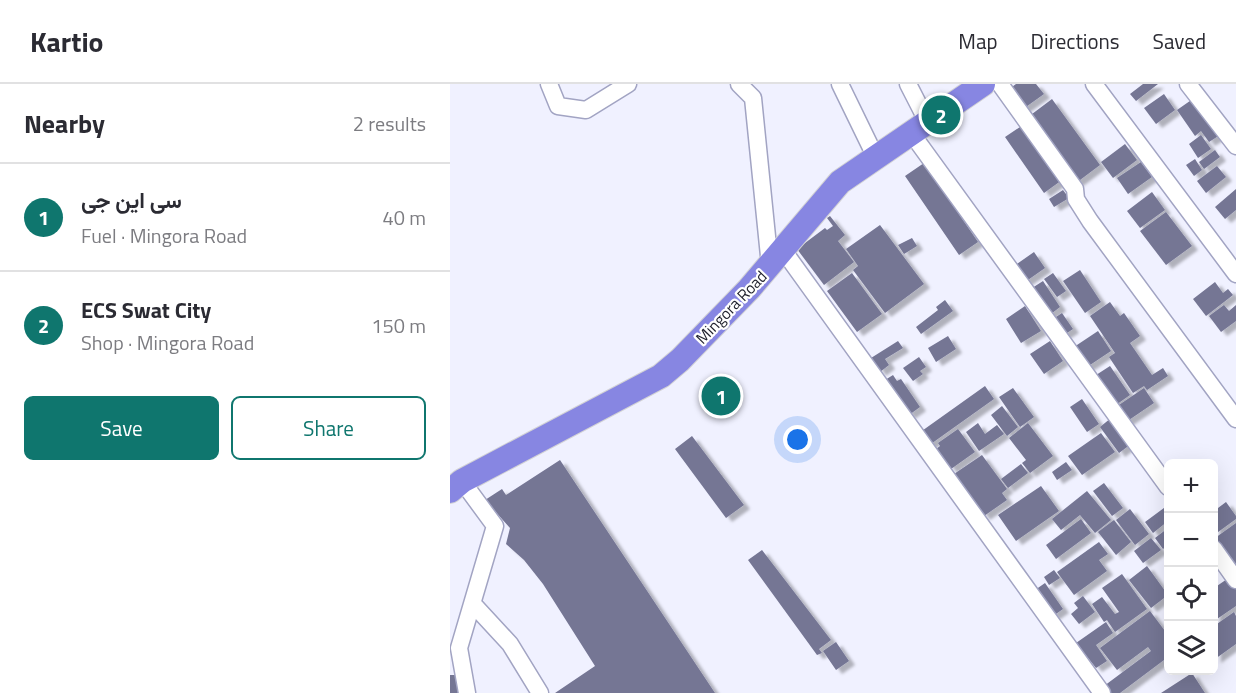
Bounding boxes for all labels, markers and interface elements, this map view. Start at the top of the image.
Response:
text: Kartio [30,20,104,63]
text: Map [958,25,998,57]
text: Directions [1031,25,1120,57]
text: Saved [1153,25,1206,57]
pin: 2 [922,93,960,138]
text: Nearby [24,104,105,143]
text: 2 results [353,108,426,139]
text: سی این جی [81,183,182,217]
text: 1 [38,202,49,233]
text: 40 m [382,202,426,233]
text: Fuel · Mingora Road [81,220,247,251]
street label: Mingora Road [690,265,772,349]
text: ECS Swat City [81,293,211,327]
text: 2 [38,310,49,341]
text: 150 m [371,310,426,341]
text: Shop · Mingora Road [81,327,254,358]
pin: 1 [702,374,740,418]
button: Save [24,396,219,460]
button: Share [231,396,426,460]
your location [783,425,812,454]
map controls [1164,459,1218,675]
button: + [1164,459,1218,513]
button: − [1164,513,1218,567]
button: locate [1164,567,1218,621]
button: layers [1164,621,1218,675]

